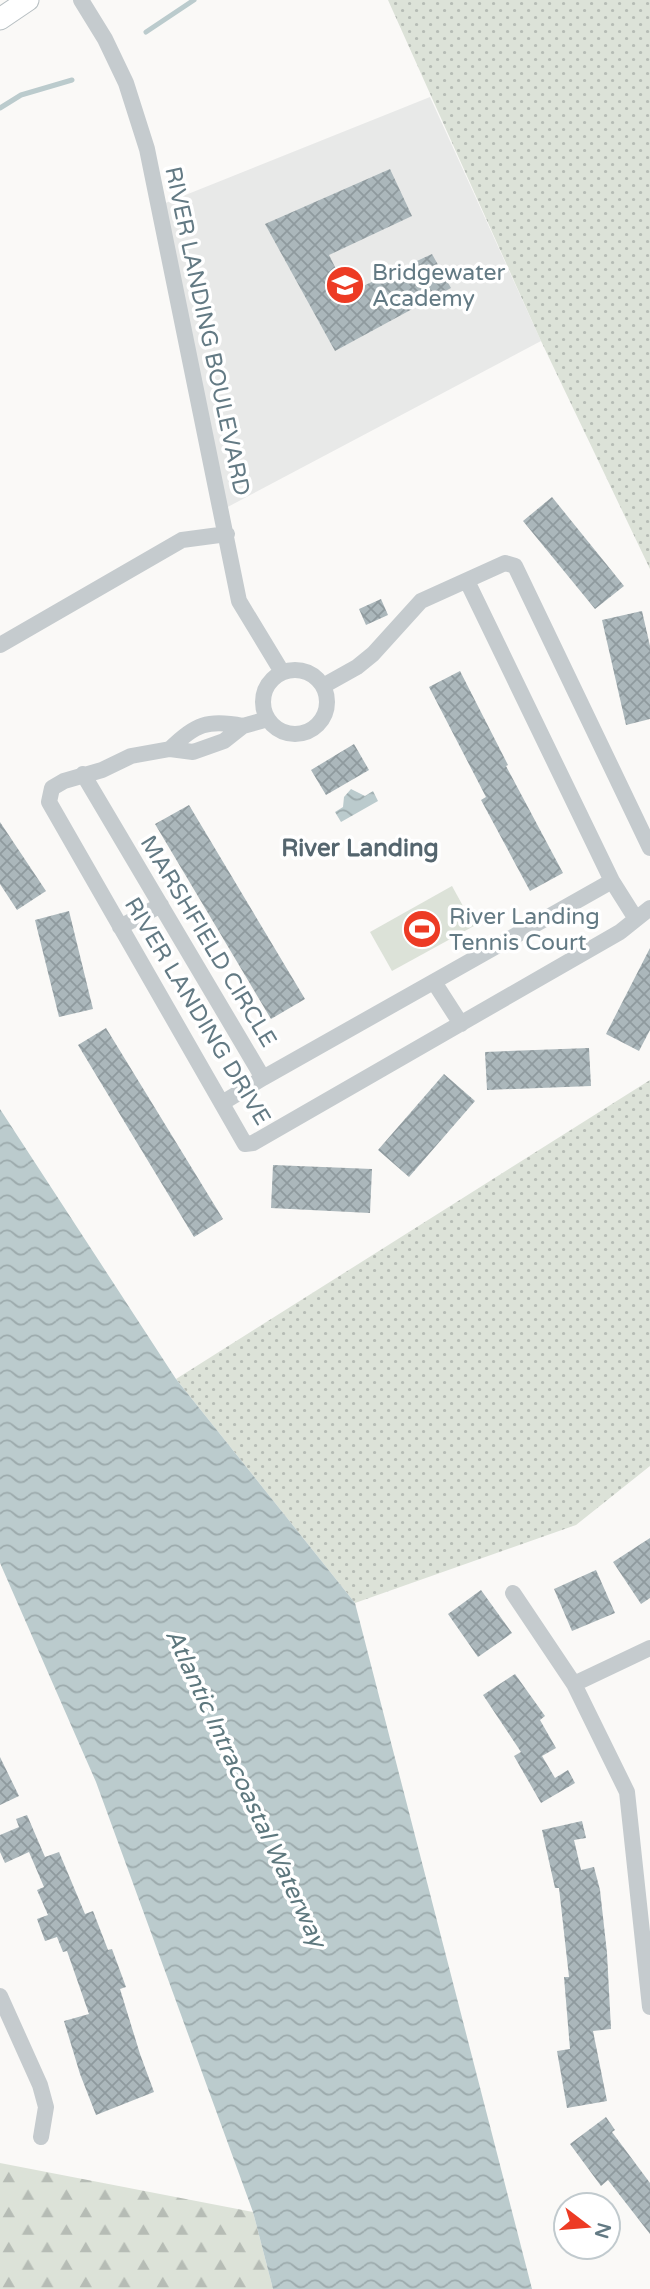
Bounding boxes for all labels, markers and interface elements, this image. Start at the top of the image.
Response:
street label: RIVER LANDING BOULEVARD [158,164,256,498]
place label: Bridgewater Academy [372,259,506,313]
school or university icon: Bridgewater Academy [324,264,366,306]
street label: MARSHFIELD CIRCLE [134,831,282,1052]
district label: River Landing [281,834,439,863]
street label: RIVER LANDING DRIVE [118,892,276,1131]
place label: River Landing Tennis Court [449,903,600,957]
sports icon: River Landing Tennis Court [401,908,443,950]
water label: Atlantic Intracoastal Waterway [159,1625,333,1955]
north arrow [552,2191,622,2261]
text: N [590,2220,615,2241]

